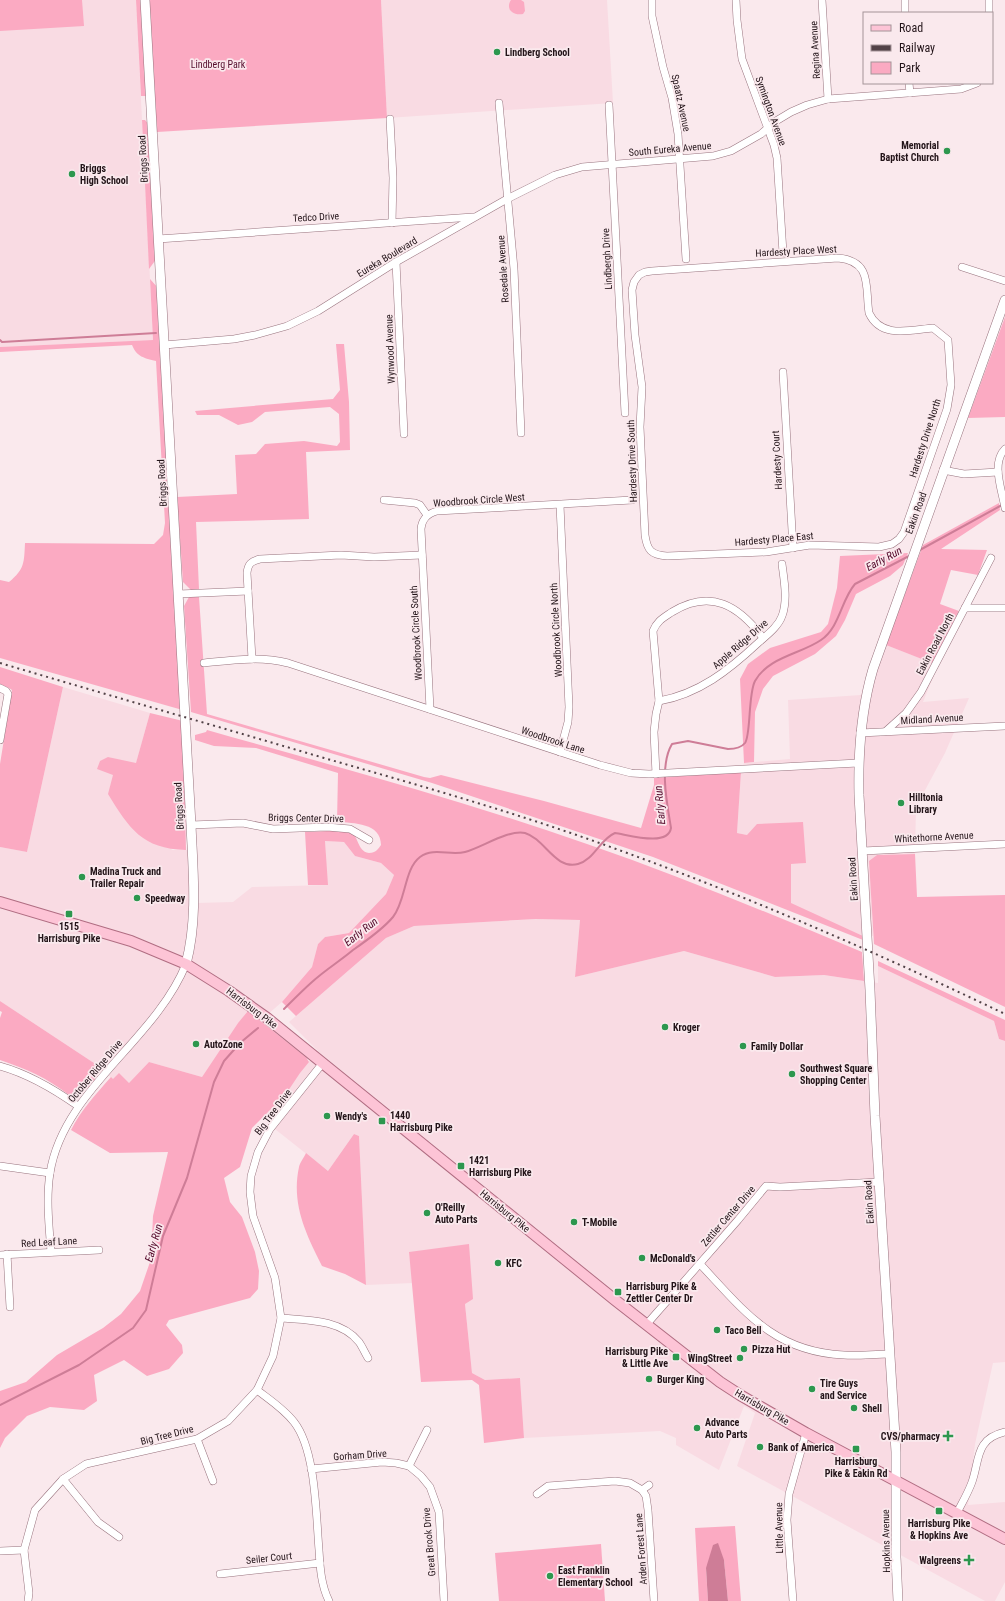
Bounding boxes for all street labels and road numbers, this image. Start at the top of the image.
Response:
street label: Regina Avenue [808,20,822,79]
street label: Spaatz Avenue [670,73,692,133]
street label: Symington Avenue [753,75,789,147]
street label: Briggs Road [136,135,150,183]
street label: South Eureka Avenue [628,140,712,158]
street label: Tedco Drive [293,210,340,224]
street label: Lindbergh Drive [600,228,614,290]
street label: Eureka Boulevard [355,235,419,279]
street label: Rosedale Avenue [495,235,511,303]
street label: Hardesty Place West [755,243,837,259]
street label: Wynwood Avenue [383,314,397,384]
street label: Hardesty Drive North [907,397,943,479]
street label: Hardesty Drive South [625,419,639,502]
street label: Hardesty Court [770,430,784,490]
street label: Briggs Road [155,459,169,507]
street label: Woodbrook Circle West [433,491,525,509]
street label: Eakin Road [903,491,929,535]
street label: Hardesty Place East [734,530,814,548]
street label: Woodbrook Circle North [548,582,564,677]
street label: Woodbrook Circle South [408,585,424,681]
street label: Eakin Road North [914,611,956,677]
street label: Apple Ridge Drive [710,617,770,671]
street label: Midland Avenue [900,712,964,726]
street label: Woodbrook Lane [520,725,587,756]
street label: Briggs Road [172,782,186,830]
street label: Briggs Center Drive [268,812,344,824]
street label: Whitethorne Avenue [894,829,974,845]
street label: Eakin Road [846,857,860,901]
street label: Harrisburg Pike [224,985,280,1031]
street label: October Ridge Drive [66,1037,124,1104]
street label: Big Tree Drive [252,1087,294,1137]
street label: Eakin Road [862,1180,876,1224]
street label: Zettler Center Drive [699,1183,757,1248]
street label: Harrisburg Pike [478,1188,532,1235]
street label: Red Leaf Lane [21,1235,78,1249]
street label: Harrisburg Pike [733,1387,791,1427]
street label: Big Tree Drive [139,1423,195,1447]
street label: Gorham Drive [333,1448,387,1462]
street label: Little Avenue [773,1502,785,1554]
street label: Great Brook Drive [420,1507,437,1577]
street label: Hopkins Avenue [880,1509,892,1573]
street label: Arden Forest Lane [633,1513,649,1585]
street label: Seiler Court [245,1550,293,1566]

